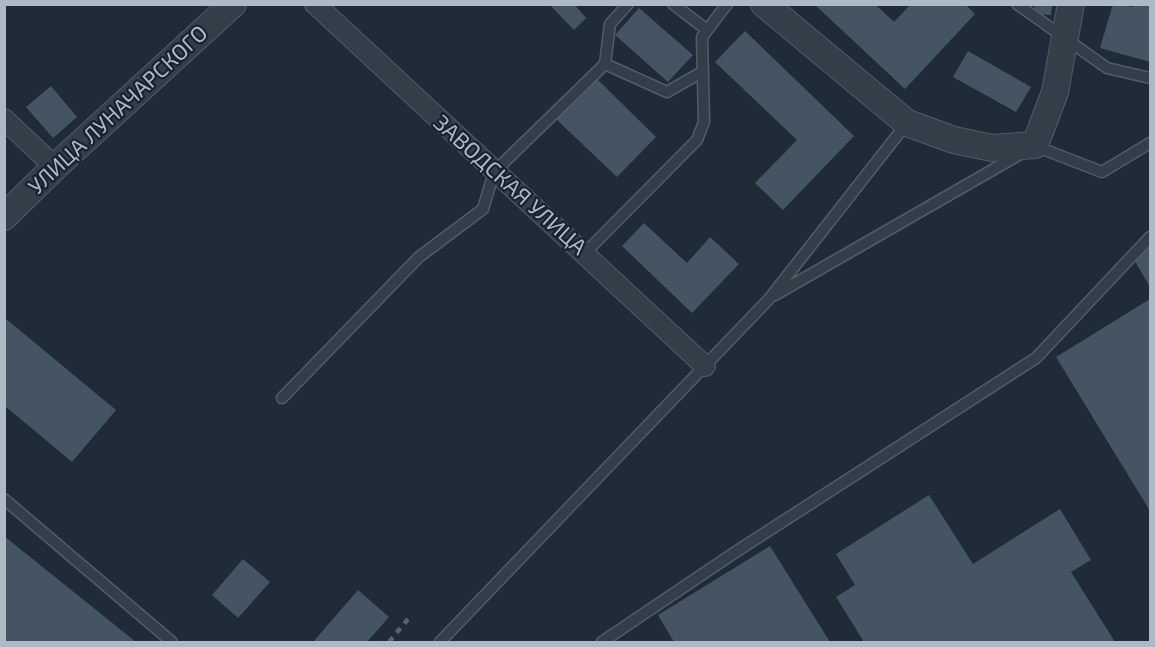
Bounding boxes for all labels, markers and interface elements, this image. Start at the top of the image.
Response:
street label: УЛИЦА ЛУНАЧАРСКОГО [23,20,213,200]
street label: ЗАВОДСКАЯ УЛИЦА [428,109,592,261]

